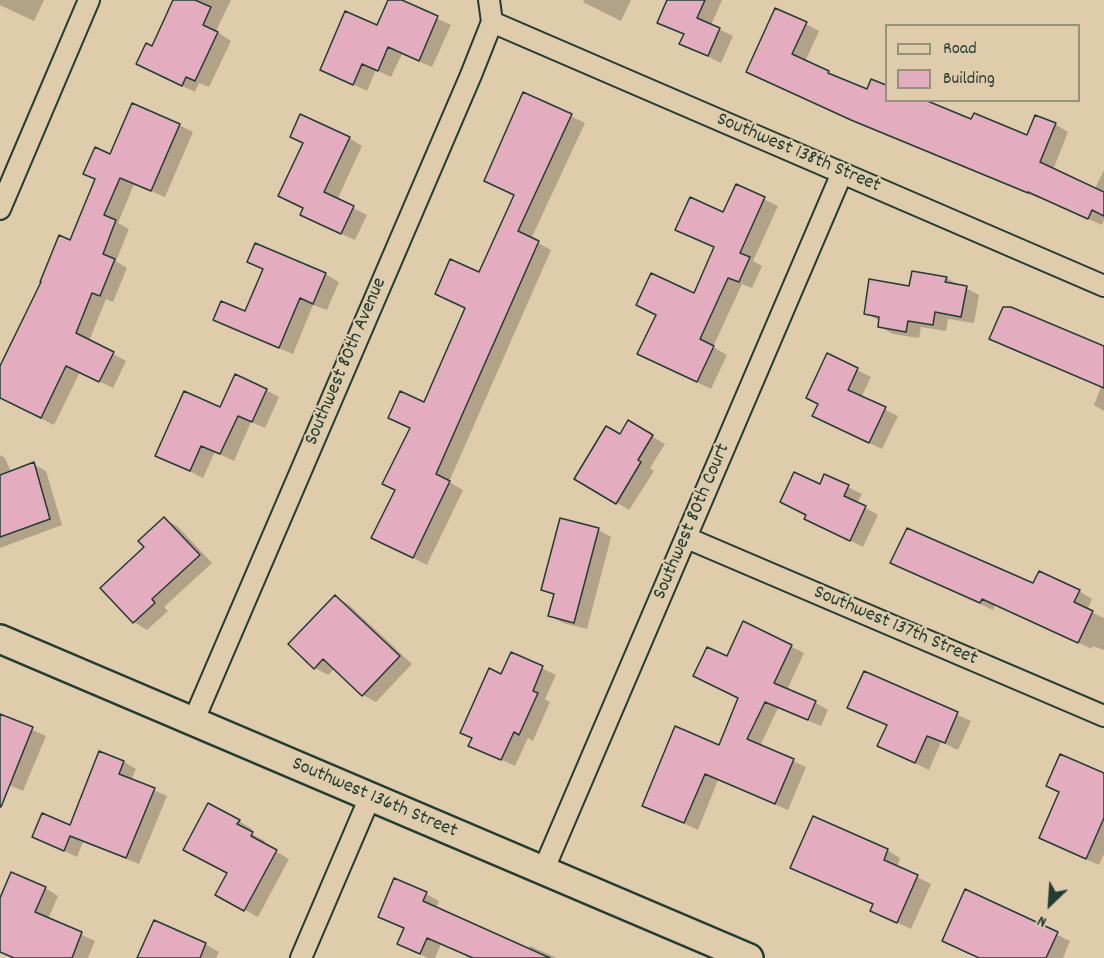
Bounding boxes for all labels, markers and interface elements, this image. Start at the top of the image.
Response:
legend [885,24,1080,102]
text: Road [943,37,977,62]
text: Building [943,67,995,92]
street label: Southwest 138th Street [712,109,884,199]
street label: Southwest 80th Avenue [301,275,393,449]
street label: Southwest 80th Court [649,440,737,604]
street label: Southwest 137th Street [810,582,980,672]
street label: Southwest 136th Street [288,753,460,845]
north arrow [1020,874,1080,934]
text: N [1034,909,1051,933]

